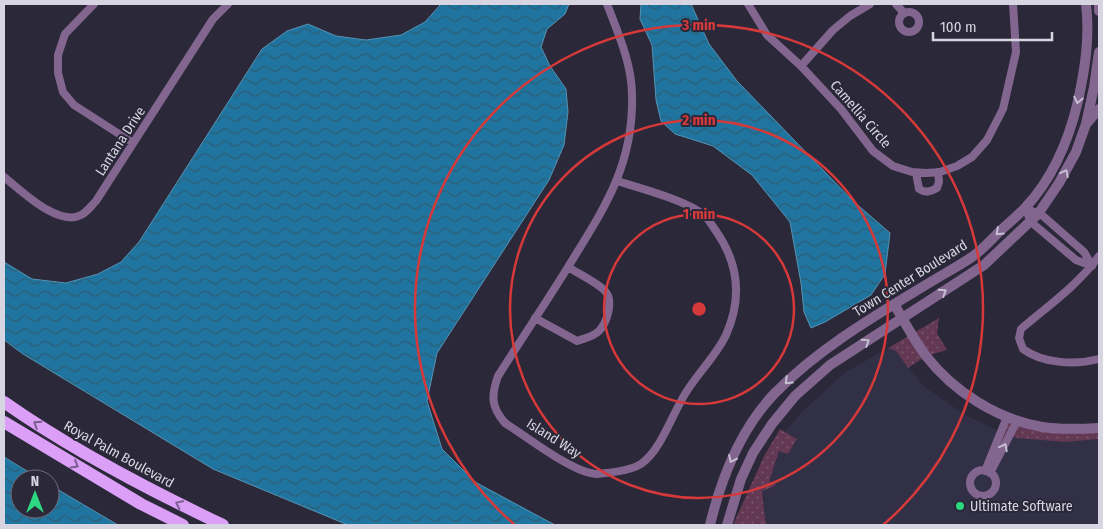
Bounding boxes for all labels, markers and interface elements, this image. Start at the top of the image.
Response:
scale bar [933,10,1052,42]
text: 3 min [681,16,716,34]
text: 100 m [940,18,977,36]
street label: Camellia Circle [827,77,895,152]
one-way arrow [1073,96,1084,104]
street label: Lantana Drive [92,104,149,179]
text: 2 min [681,111,716,129]
one-way arrow [1058,169,1068,178]
text: 1 min [683,205,715,223]
one-way arrow [996,226,1005,235]
street label: Town Center Boulevard [850,236,970,320]
one-way arrow [938,289,947,298]
centre of rings [690,300,708,318]
one-way arrow [861,338,870,348]
one-way arrow [785,375,794,384]
street label: Island Way [523,415,585,462]
street label: Royal Palm Boulevard [61,417,177,492]
one-way arrow [34,421,43,430]
one-way arrow [998,443,1008,452]
one-way arrow [728,454,739,463]
one-way arrow [70,459,79,469]
north arrow [10,469,60,519]
text: N [31,473,39,490]
place label: Ultimate Software [970,498,1073,515]
one-way arrow [175,500,184,510]
marker: Ultimate Software [954,500,966,512]

